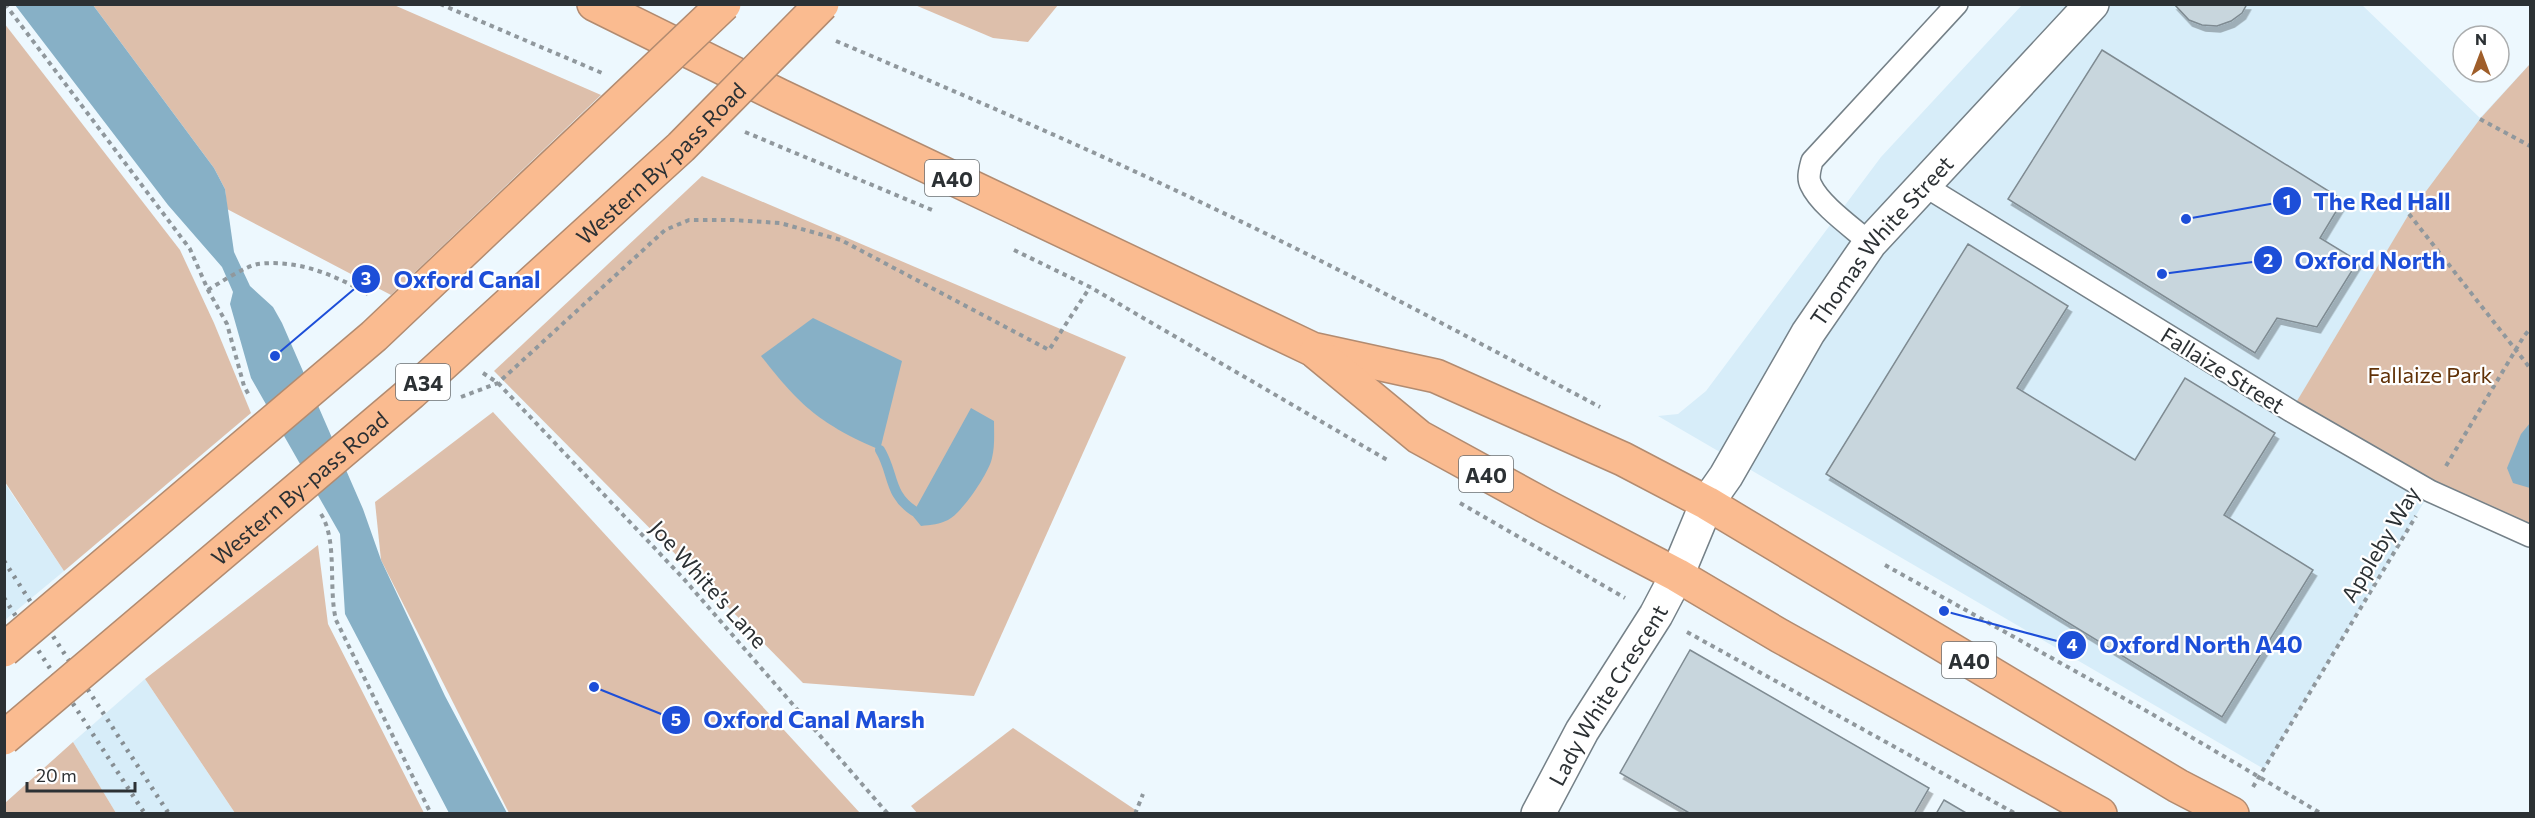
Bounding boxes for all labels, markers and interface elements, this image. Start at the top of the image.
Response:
north arrow [2451,24,2511,84]
text: N [2475,29,2487,48]
street label: Western By-pass Road [570,76,751,250]
street label: Thomas White Street [1804,149,1958,331]
road number: A40 [925,160,979,196]
callout: The Red Hall [2272,180,2463,222]
text: The Red Hall [2313,186,2451,215]
text: 1 [2283,190,2291,212]
callout: Oxford North [2253,239,2458,281]
text: Oxford North [2294,245,2446,274]
text: 2 [2263,249,2273,271]
callout: Oxford Canal [351,258,552,300]
text: Oxford Canal [394,264,540,293]
text: 3 [361,267,371,289]
street label: Fallaize Street [2156,321,2290,419]
park label: Fallaize Park [2368,361,2492,388]
road number: A34 [396,364,450,400]
street label: Western By-pass Road [205,405,393,570]
road number: A40 [1459,456,1513,492]
street label: Appleby Way [2335,481,2425,607]
street label: Joe White’s Lane [645,515,773,653]
street label: Lady White Crescent [1542,600,1673,790]
callout: Oxford North A40 [2057,624,2315,666]
text: Oxford North A40 [2099,629,2303,658]
text: 4 [2066,633,2078,655]
road number: A40 [1942,642,1996,678]
callout: Oxford Canal Marsh [661,699,937,741]
text: Oxford Canal Marsh [703,704,925,733]
text: 5 [671,708,681,730]
scale bar [27,755,135,793]
text: 20 m [36,764,77,786]

